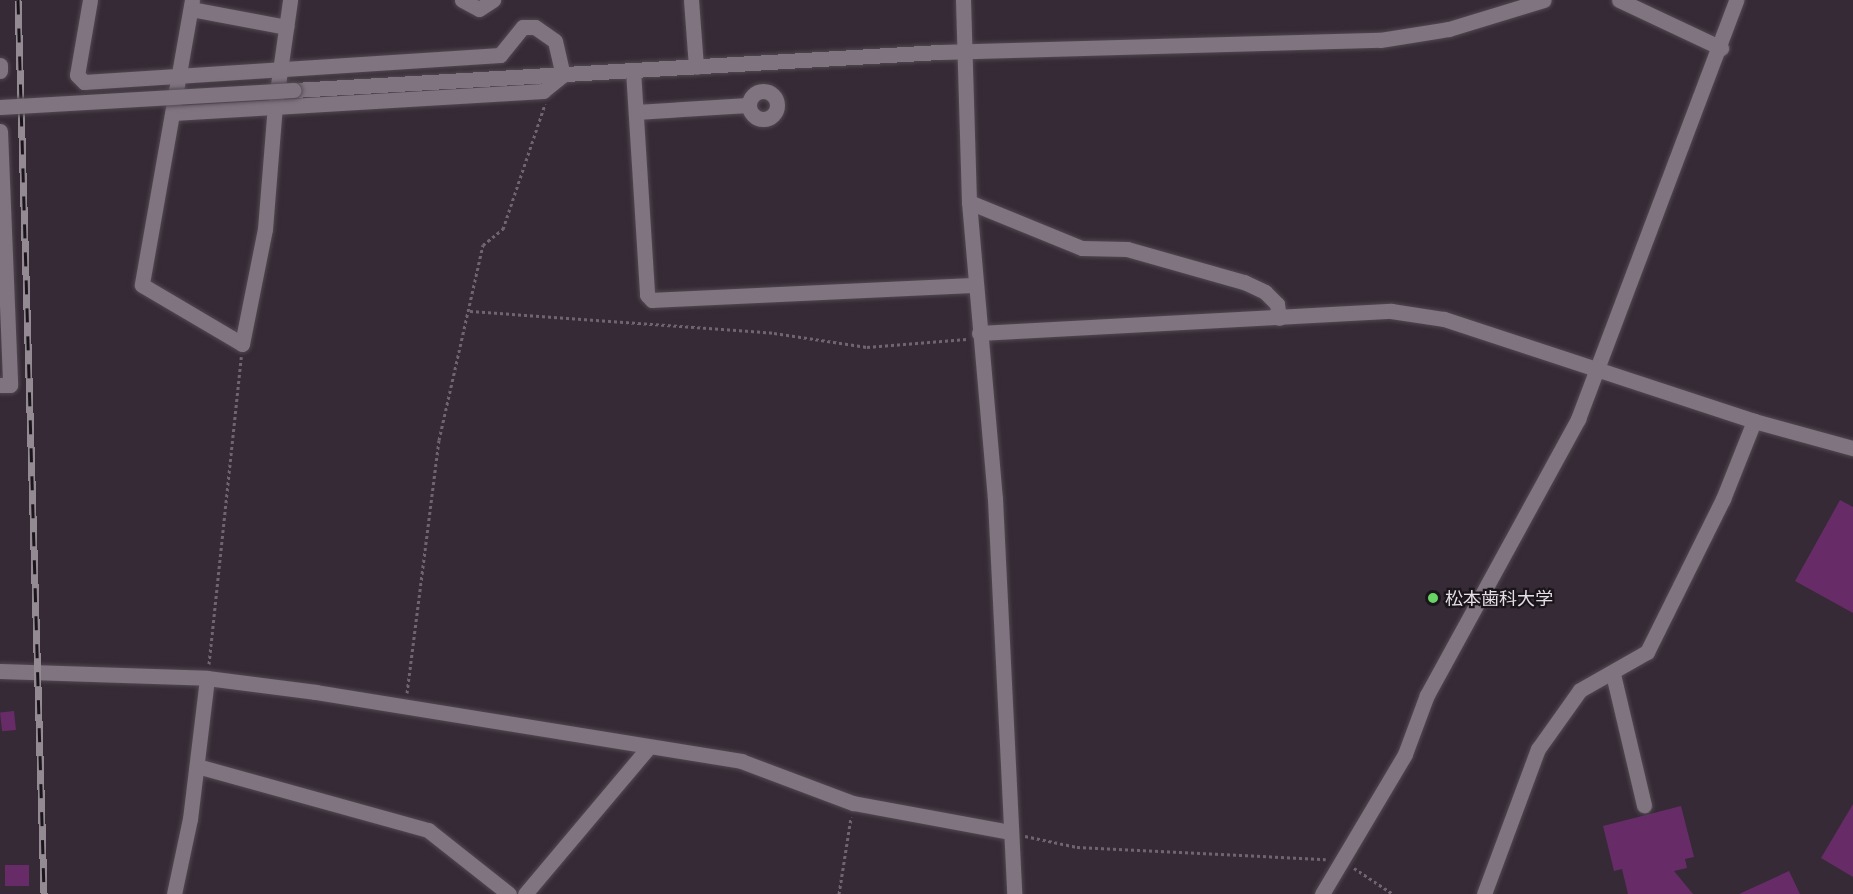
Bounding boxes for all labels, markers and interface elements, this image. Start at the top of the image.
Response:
place label: 松本歯科大学 [1445,587,1553,609]
marker: 松本歯科大学 [1426,591,1440,605]

